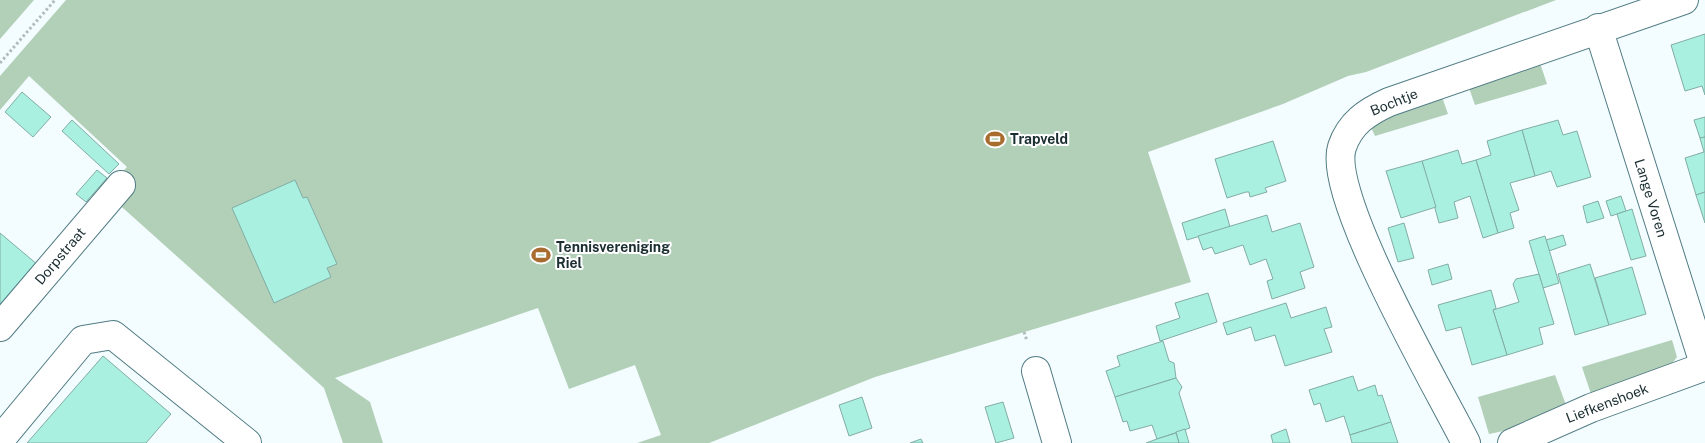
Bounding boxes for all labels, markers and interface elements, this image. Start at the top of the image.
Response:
street label: Bochtje [1368,85,1420,119]
sports icon: Trapveld [984,128,1006,150]
place label: Trapveld [1010,131,1068,147]
street label: Lange Voren [1631,157,1671,239]
street label: Dorpstraat [32,224,88,288]
place label: Tennisvereniging Riel [556,239,670,271]
sports icon: Tennisvereniging Riel [530,244,552,266]
street label: Liefkenshoek [1563,380,1651,426]

